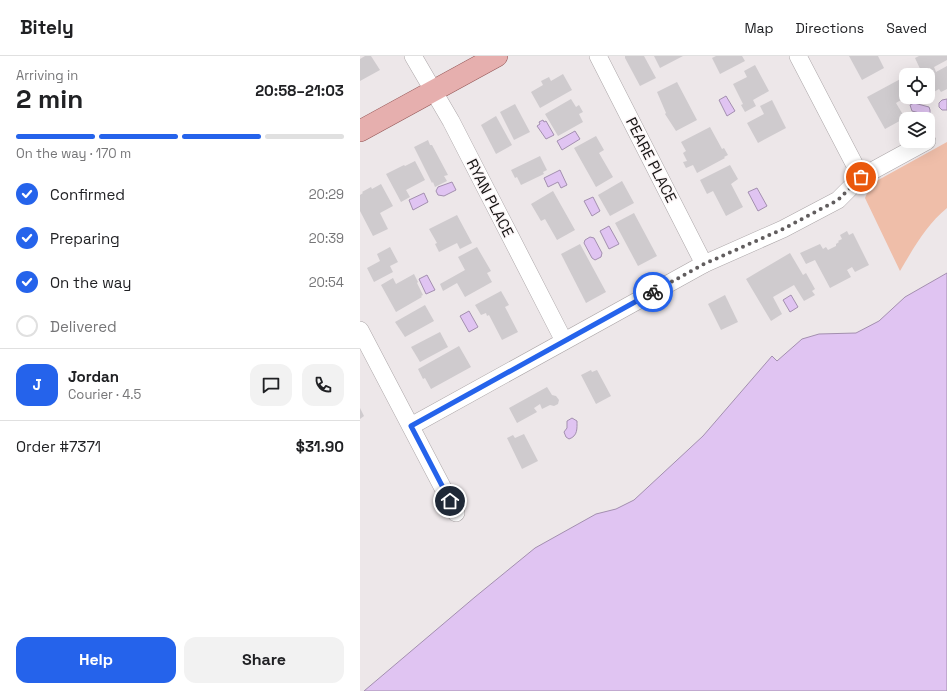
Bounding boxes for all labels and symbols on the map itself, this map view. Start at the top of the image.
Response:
street label: PEARE PLACE [622,114,681,206]
street label: RYAN PLACE [463,156,518,240]
pin [844,160,878,194]
courier [633,272,673,312]
pin [433,484,467,518]

